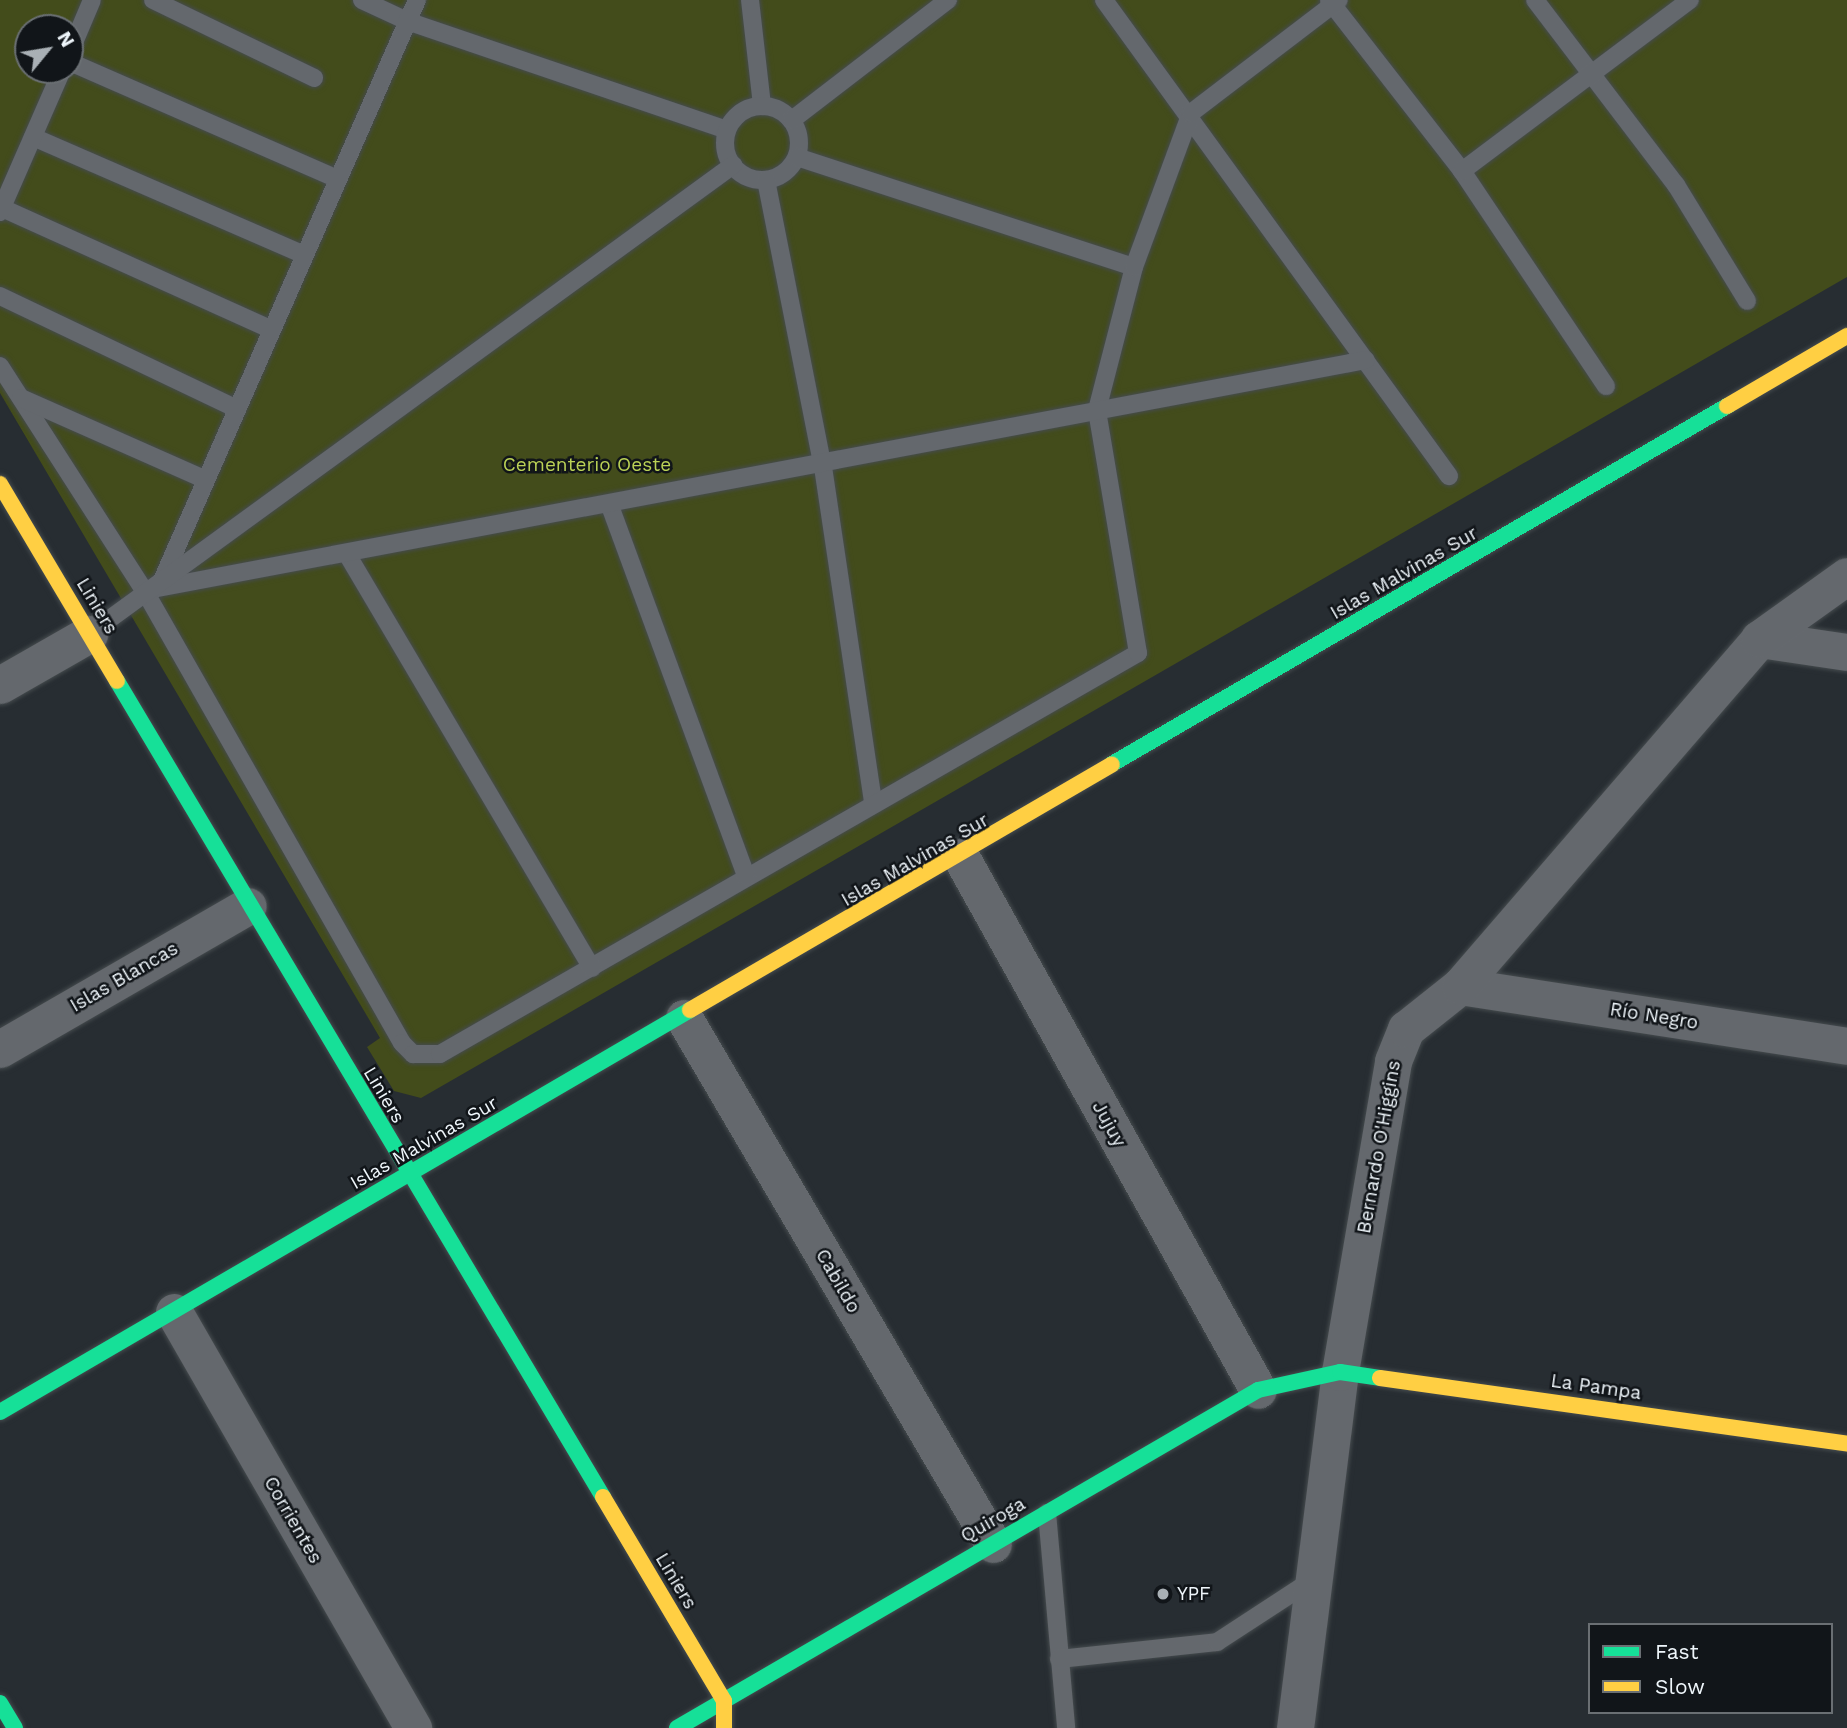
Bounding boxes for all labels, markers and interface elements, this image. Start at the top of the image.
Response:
north arrow [14,14,84,84]
text: N [52,27,79,51]
park label: Cementerio Oeste [503,454,671,476]
street label: Islas Malvinas Sur [1326,522,1482,624]
street label: Liniers [71,574,123,638]
street label: Islas Malvinas Sur [837,809,993,911]
street label: Islas Blancas [66,937,182,1017]
street label: Río Negro [1608,998,1700,1034]
street label: Bernardo O'Higgins [1353,1059,1405,1235]
street label: Liniers [358,1063,410,1127]
street label: Islas Malvinas Sur [346,1092,502,1194]
street label: Jujuy [1087,1097,1131,1151]
street label: Cabildo [811,1245,865,1317]
street label: La Pampa [1549,1369,1643,1405]
street label: Corrientes [259,1473,327,1567]
street label: Quiroga [957,1492,1029,1548]
street label: Liniers [650,1549,702,1613]
place label: YPF [1177,1583,1211,1605]
marker: YPF [1155,1586,1171,1602]
legend [1588,1623,1833,1714]
text: Fast [1655,1639,1699,1664]
text: Slow [1655,1674,1705,1699]

